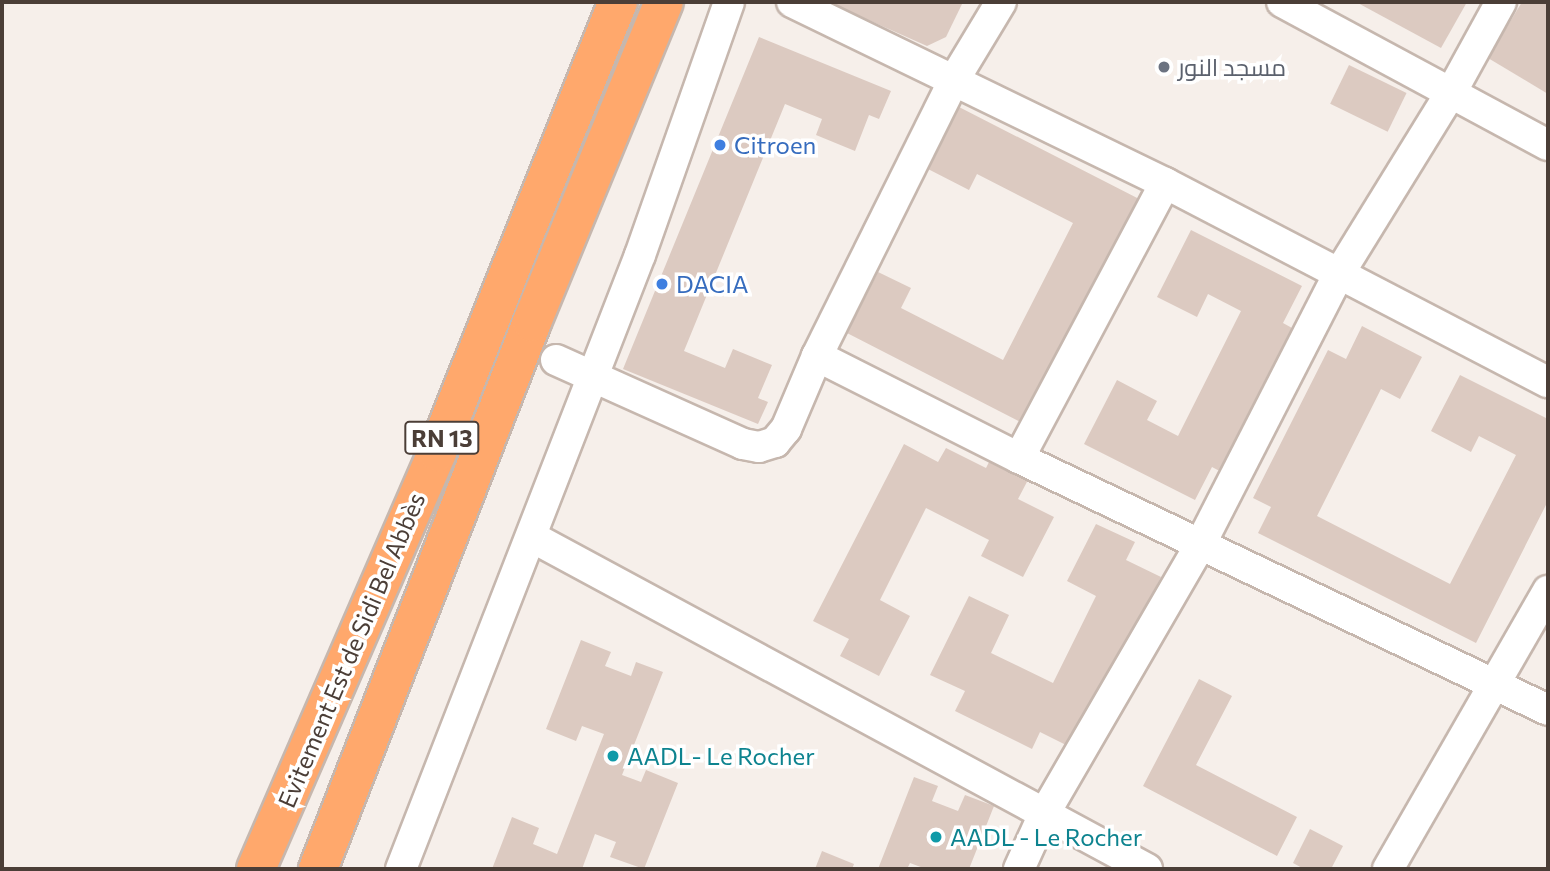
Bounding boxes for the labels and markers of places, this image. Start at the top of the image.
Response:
place label: مسجد النور [1178,53,1286,81]
marker: مسجد النور [1156,59,1172,75]
place label: Citroen [734,131,816,159]
marker: Citroen [712,137,728,153]
place label: DACIA [676,270,749,298]
marker: DACIA [654,276,670,292]
place label: AADL- Le Rocher [627,742,815,770]
marker: AADL- Le Rocher [605,748,621,764]
place label: AADL - Le Rocher [950,823,1142,851]
marker: AADL - Le Rocher [928,829,944,845]

